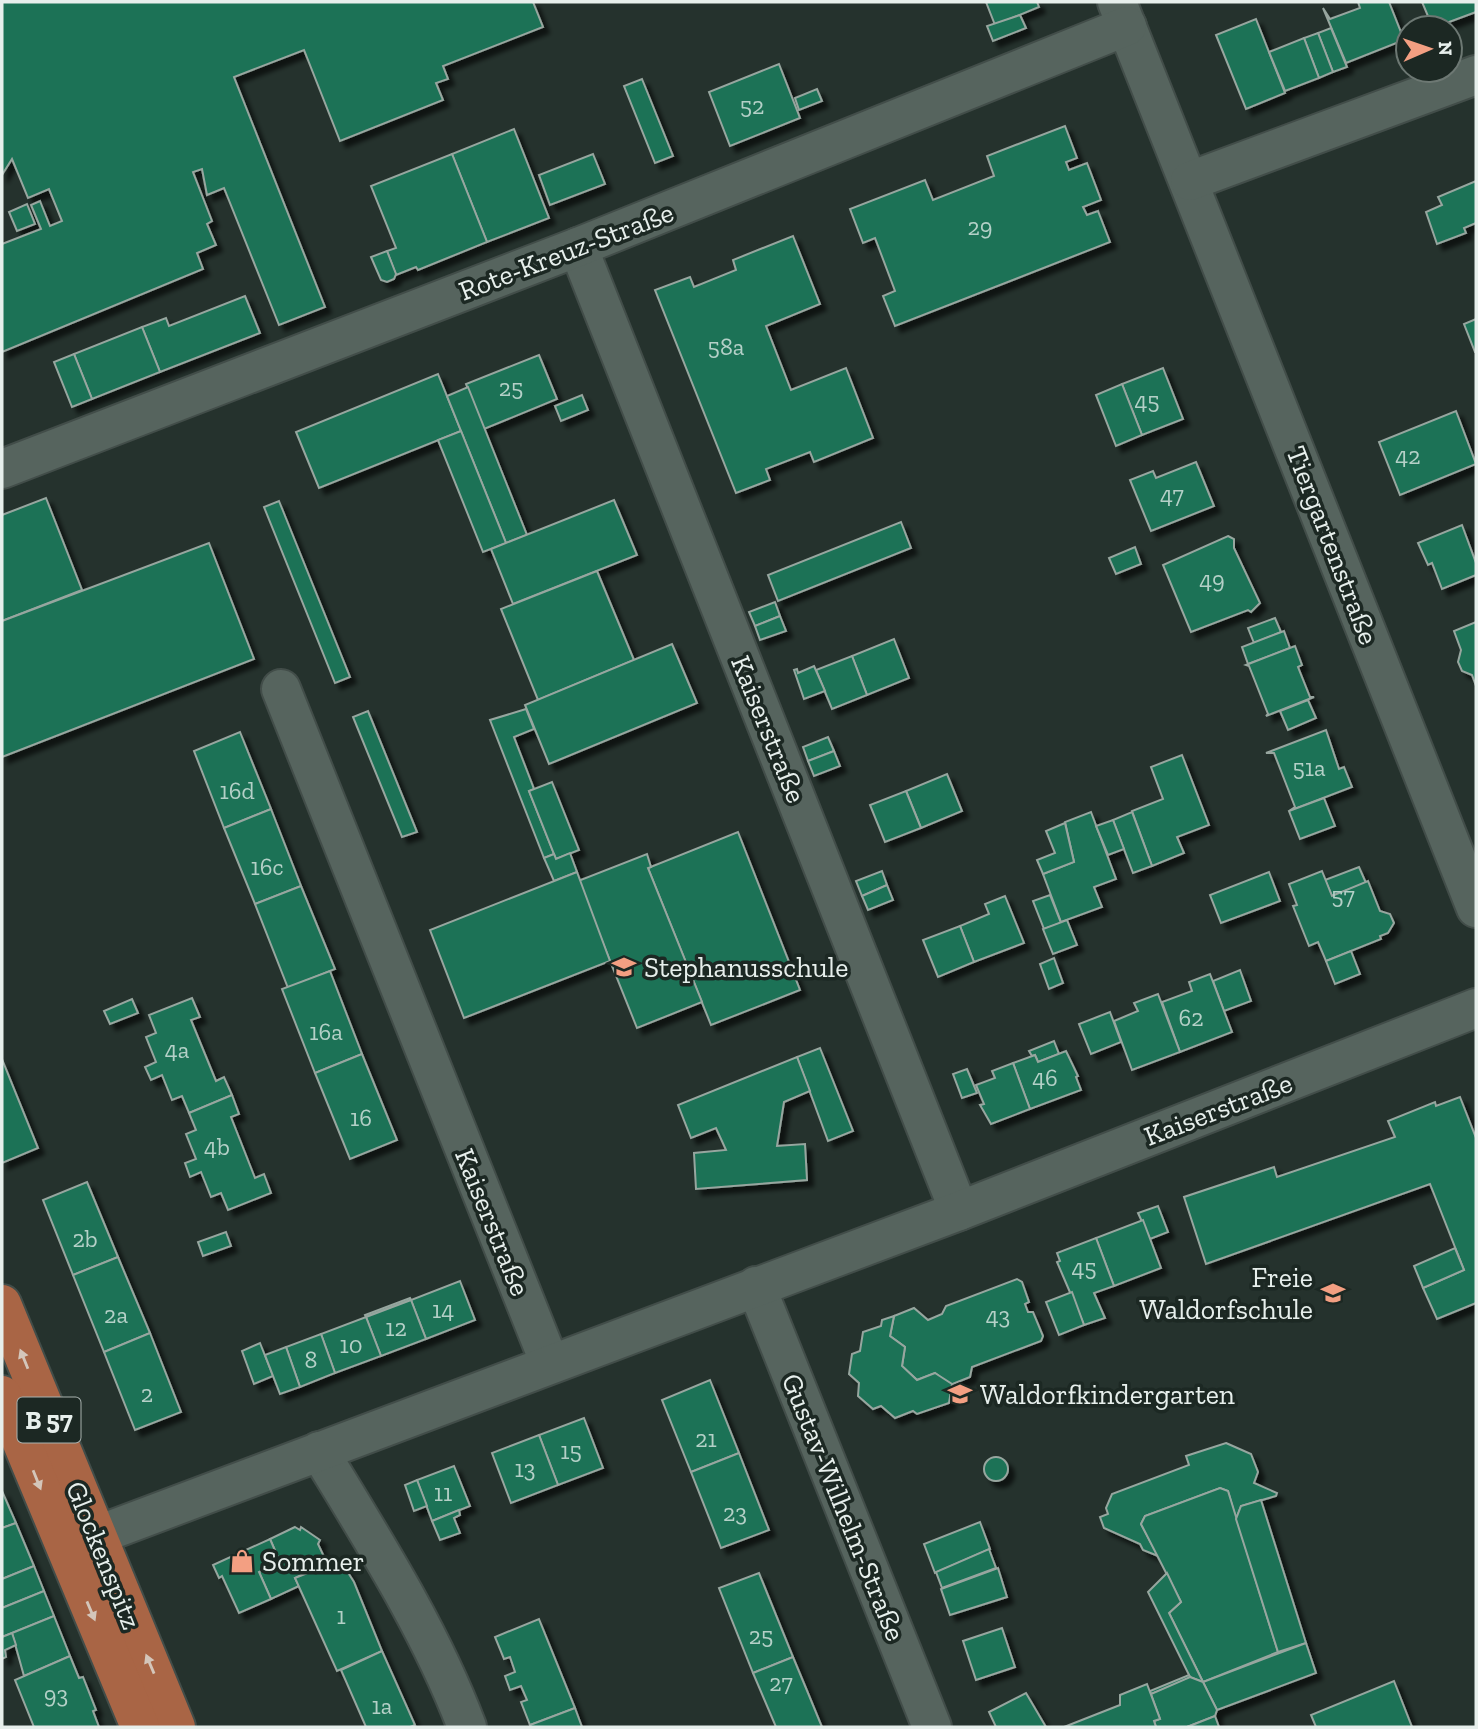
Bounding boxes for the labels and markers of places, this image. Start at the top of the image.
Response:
place label: Stephanusschule [644,951,848,984]
school or university icon: Stephanusschule [610,953,638,981]
place label: Freie Waldorfschule [1139,1261,1313,1326]
school or university icon: Freie Waldorfschule [1319,1279,1347,1307]
place label: Waldorfkindergarten [980,1378,1235,1411]
school or university icon: Waldorfkindergarten [946,1380,974,1408]
place label: Sommer [262,1545,365,1578]
shop icon: Sommer [228,1547,256,1575]

